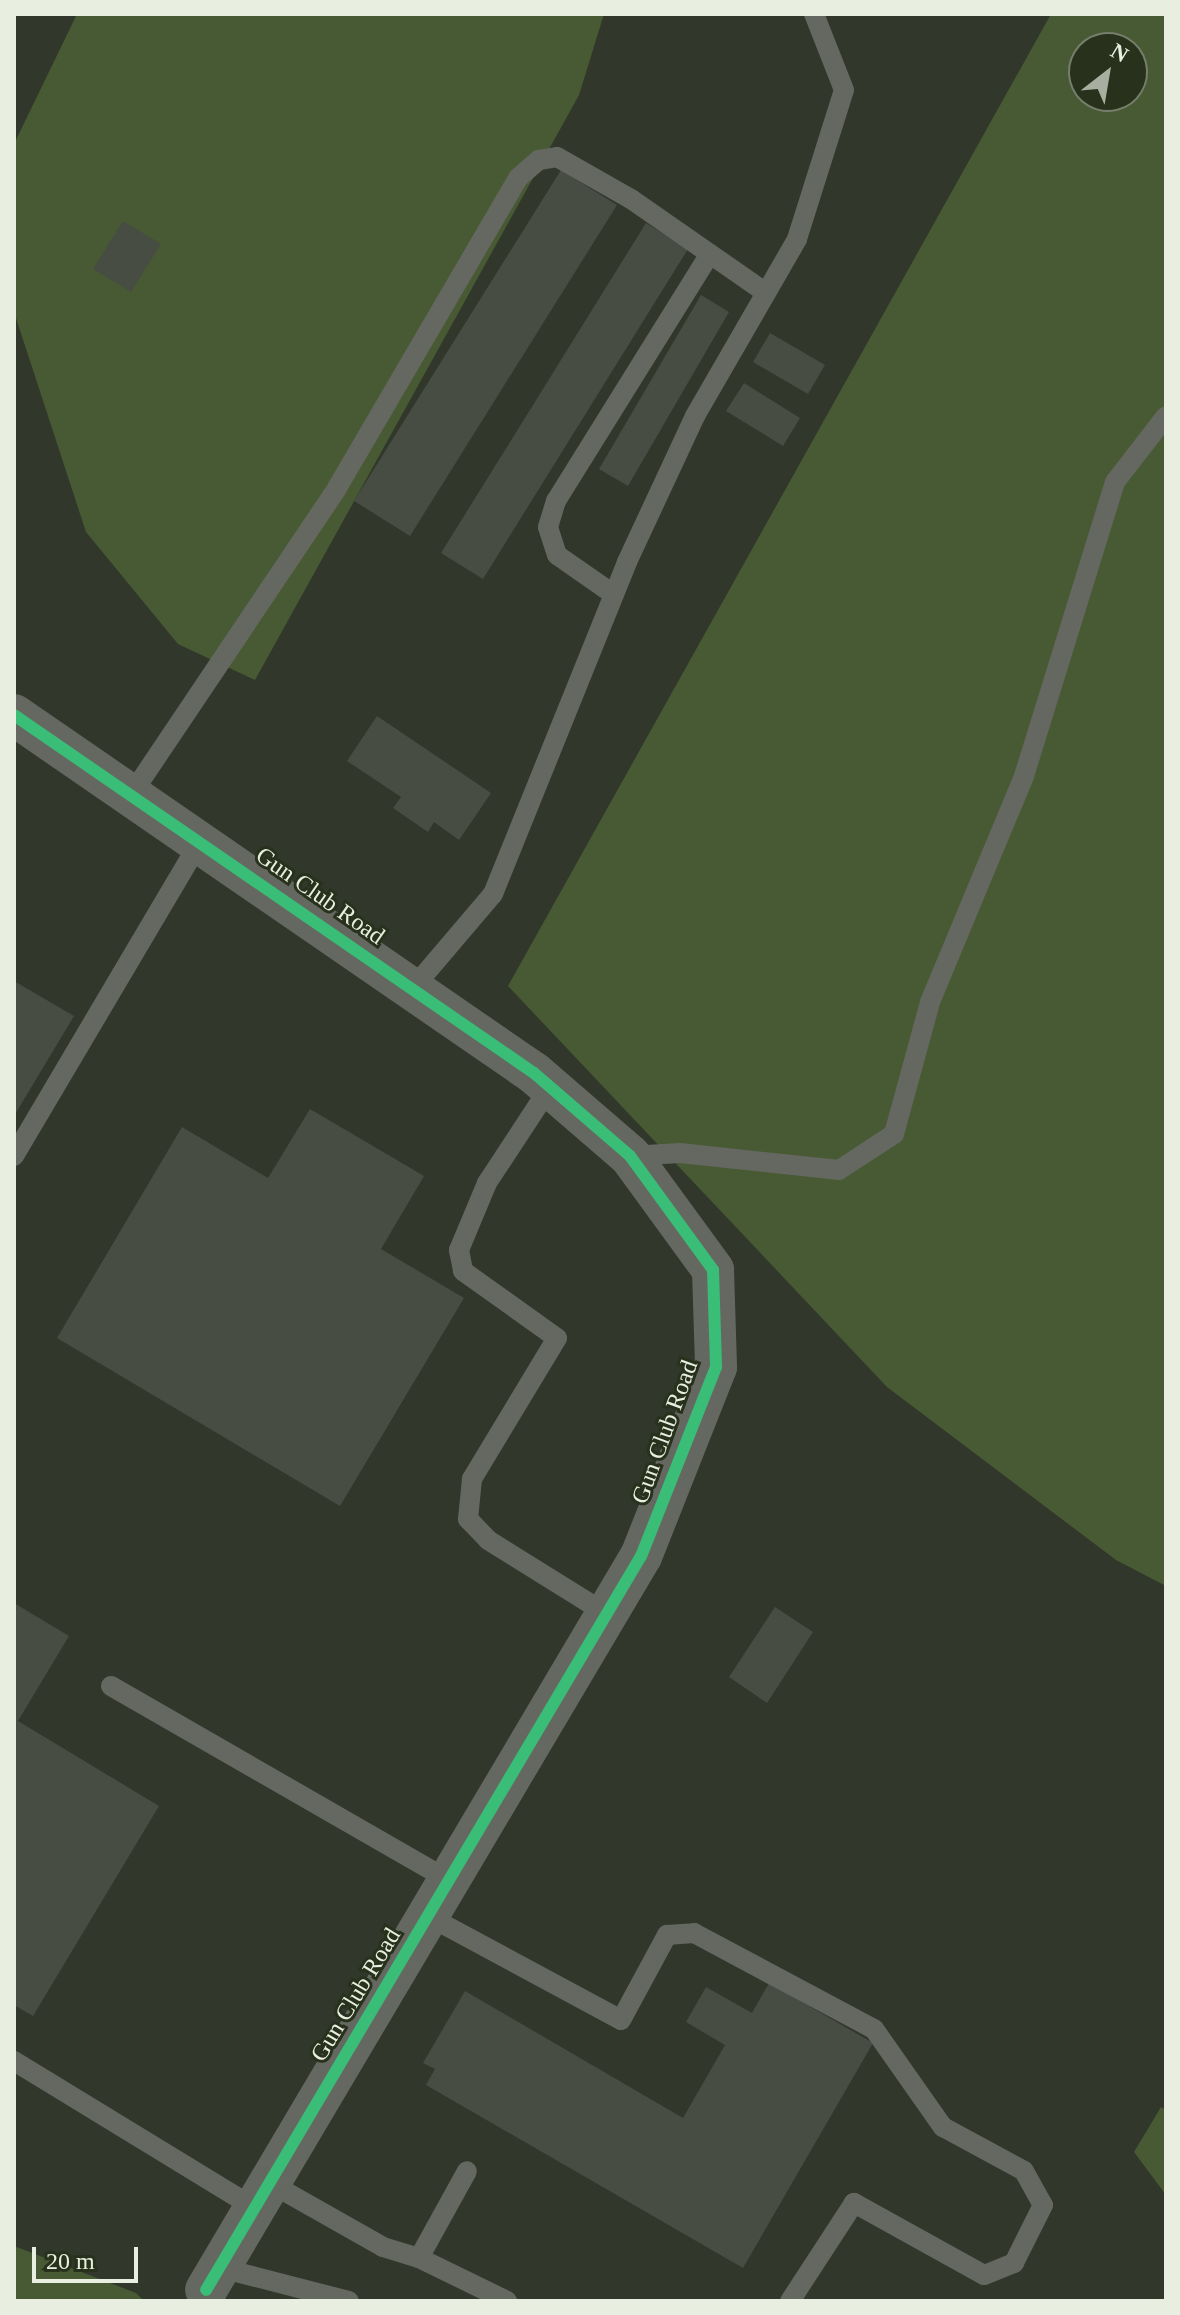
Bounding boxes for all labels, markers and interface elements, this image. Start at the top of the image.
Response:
north arrow [1068,32,1148,112]
text: N [1106,38,1133,68]
street label: Gun Club Road [250,841,390,951]
street label: Gun Club Road [626,1356,704,1508]
street label: Gun Club Road [305,1923,407,2067]
scale bar [36,2231,142,2281]
text: 20 m [46,2248,95,2274]

